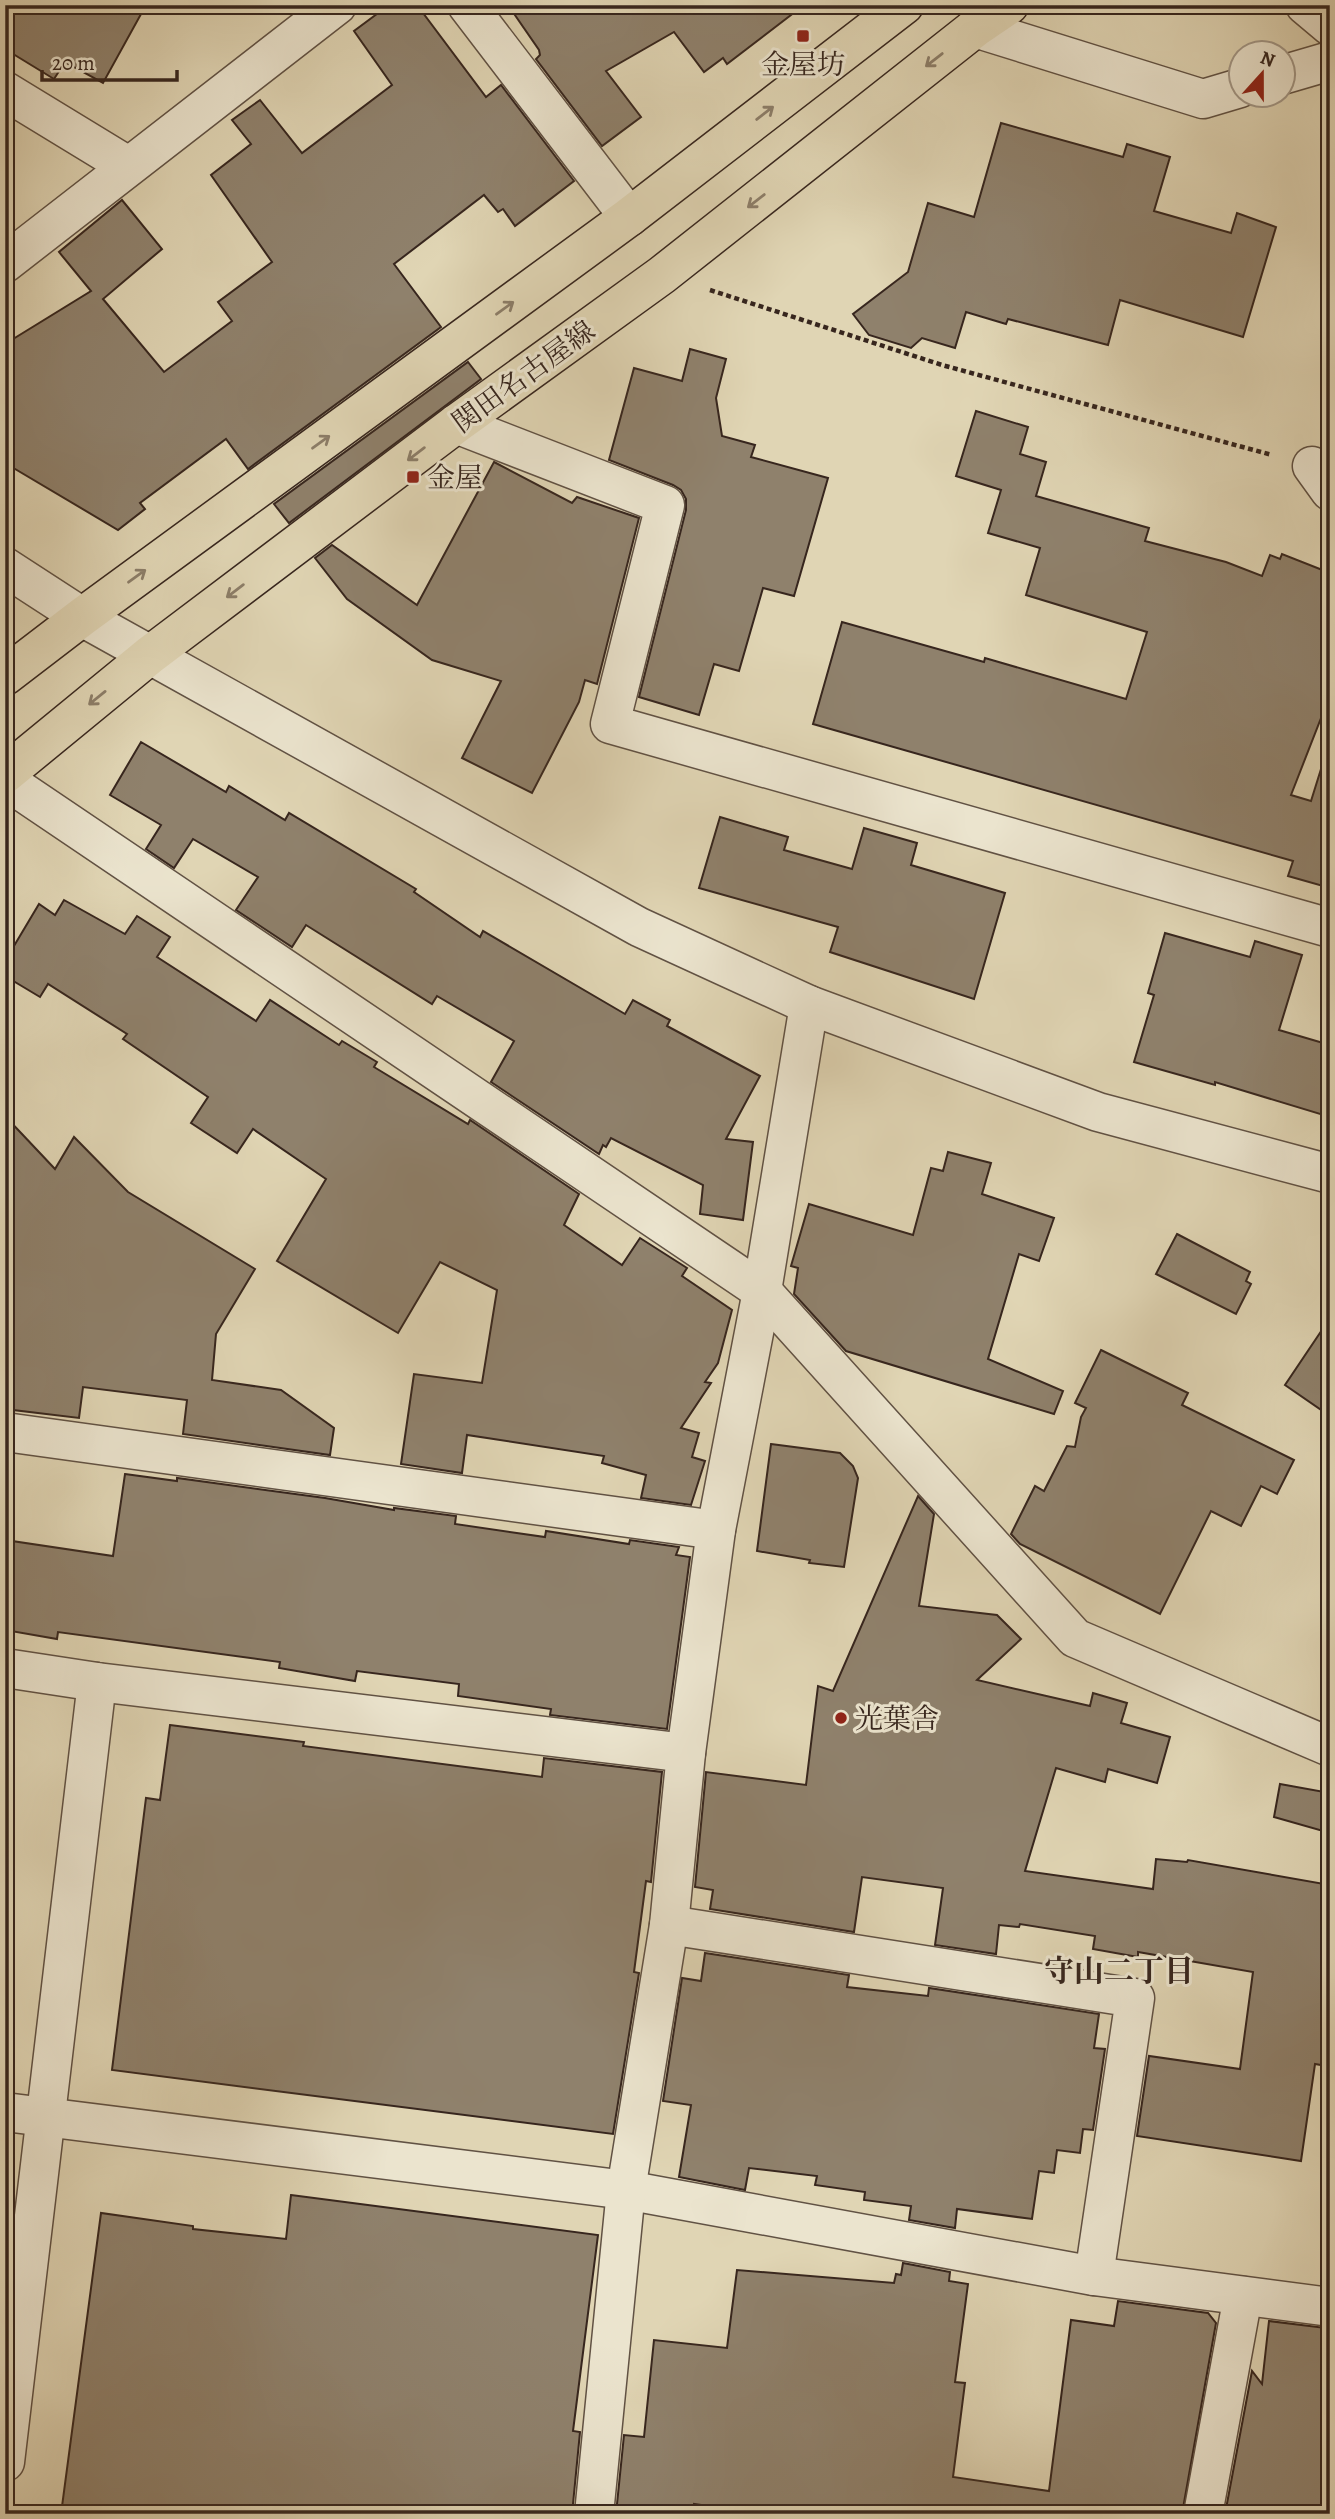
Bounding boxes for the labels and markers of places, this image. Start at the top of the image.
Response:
marker: 金屋坊 [795,28,811,44]
place label: 金屋坊 [761,46,845,84]
place label: 金屋 [427,459,483,497]
marker: 金屋 [405,469,421,485]
place label: 光葉舎 [855,1700,939,1738]
marker: 光葉舎 [833,1710,849,1726]

